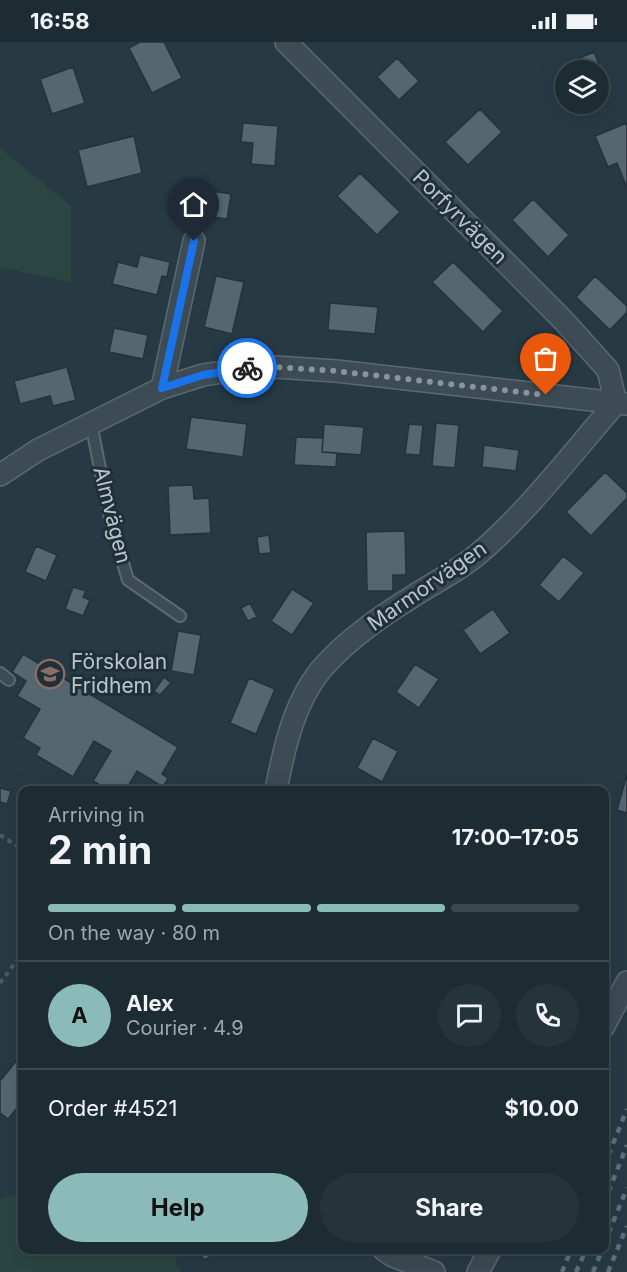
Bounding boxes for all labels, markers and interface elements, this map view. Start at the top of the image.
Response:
text: 16:58 [30,8,90,34]
map controls [555,60,609,114]
button: layers [555,60,609,114]
street label: Porfyrvägen [408,164,513,269]
pin [168,179,219,241]
icon: home [177,188,210,221]
pin [520,333,571,395]
courier [217,338,277,398]
icon: bag [529,342,562,375]
icon: bike [231,352,264,385]
street label: Almvägen [88,464,137,566]
street label: Marmorvägen [363,535,491,636]
place label: Förskolan Fridhem [71,649,167,698]
school or university icon: Förskolan Fridhem [34,658,66,690]
text: Arriving in [48,803,145,827]
text: 17:00–17:05 [452,824,579,850]
text: 2 min [48,826,152,873]
text: On the way · 80 m [48,921,220,945]
button: chat [438,984,501,1047]
button: phone [516,984,579,1047]
text: Alex [126,990,174,1016]
text: A [71,1002,88,1028]
text: Courier · 4.9 [126,1016,244,1040]
text: Order #4521 [48,1095,177,1121]
text: $10.00 [505,1095,579,1121]
button: Help [48,1173,308,1242]
button: Share [320,1173,579,1242]

